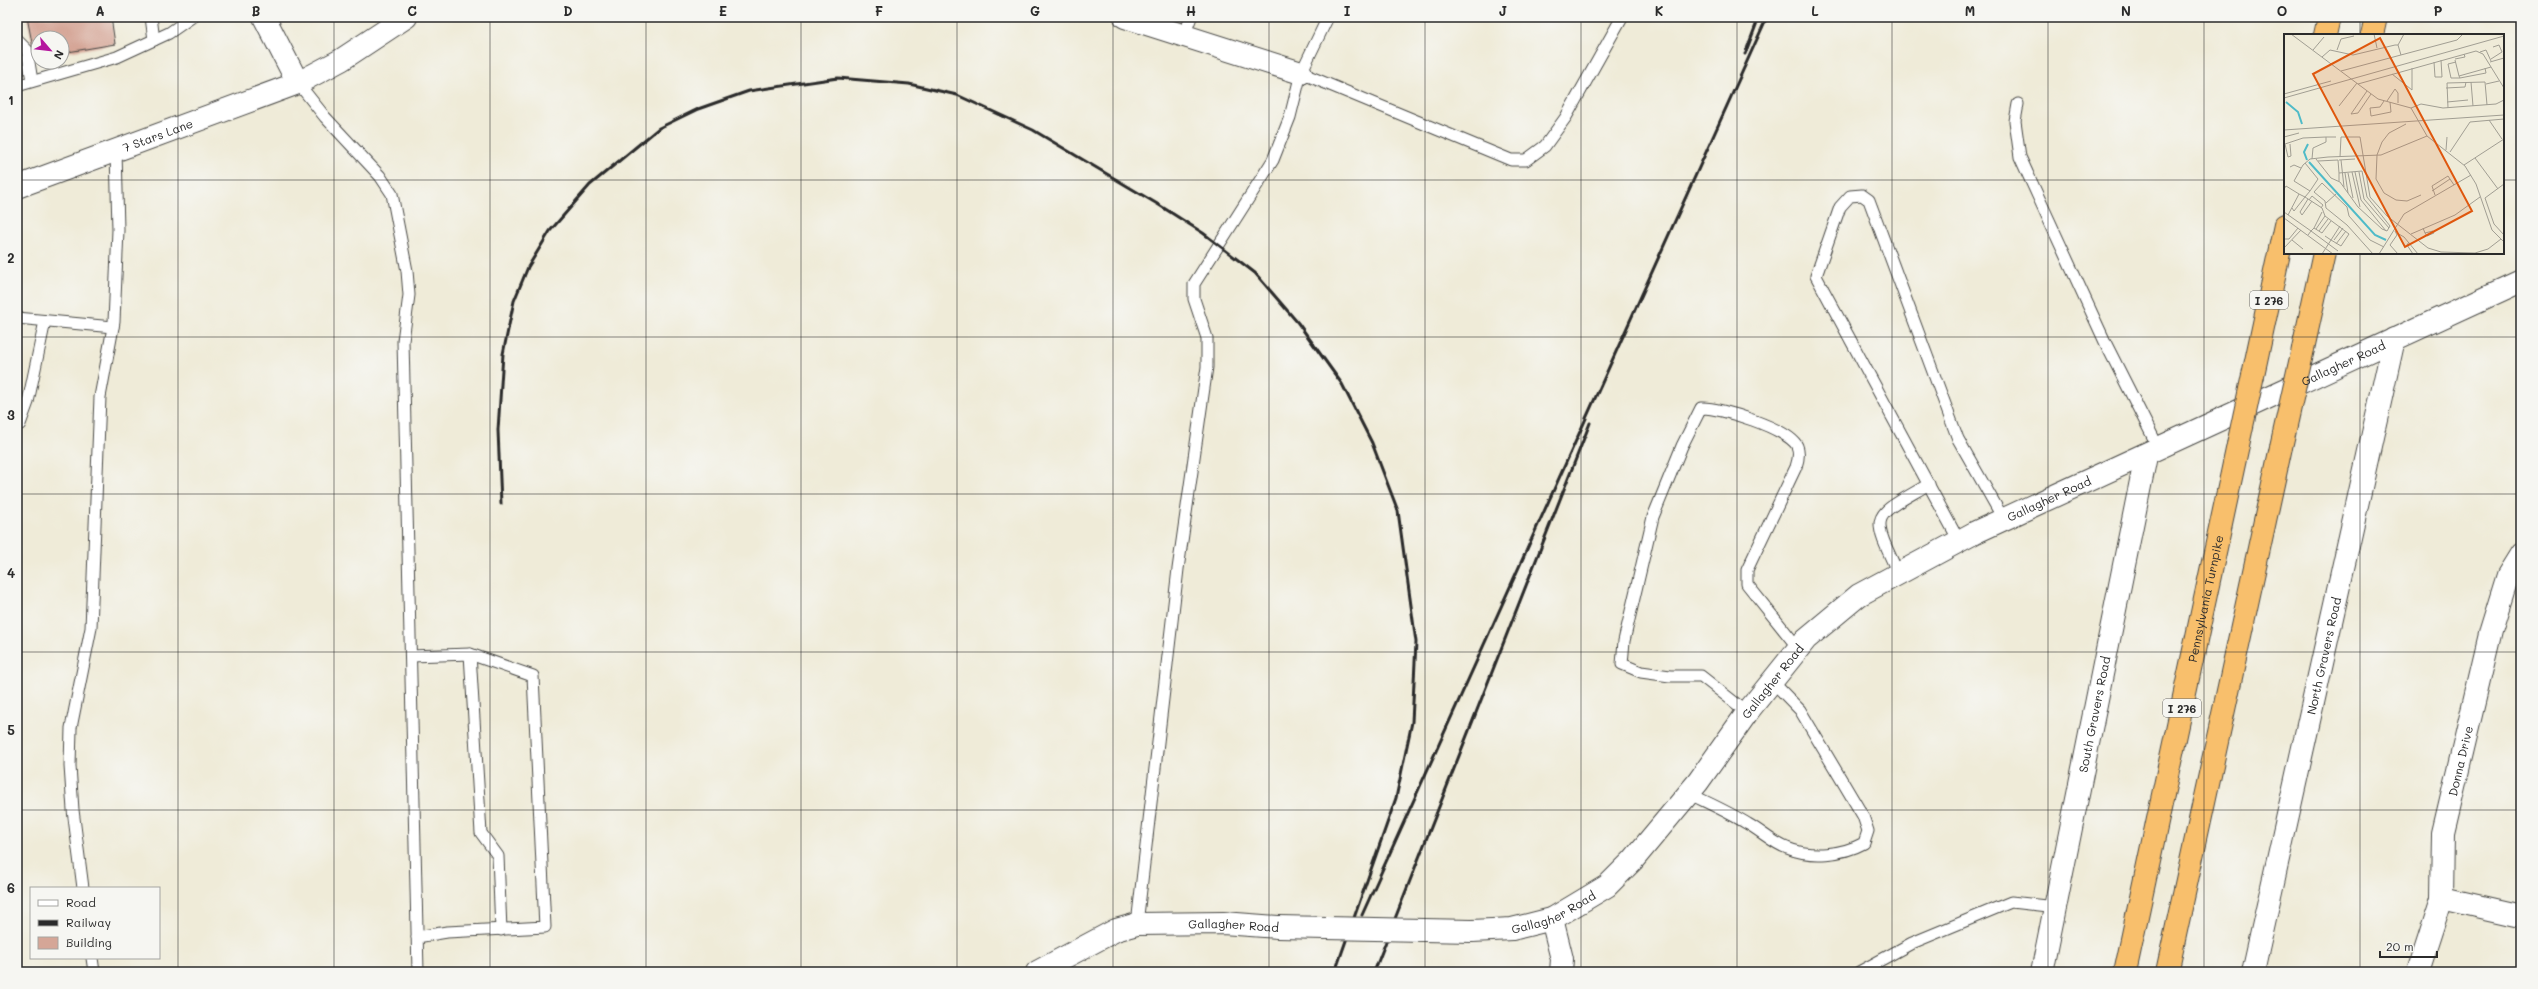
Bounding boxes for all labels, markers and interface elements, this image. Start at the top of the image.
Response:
text: A [95,2,105,19]
text: B [252,2,261,19]
text: C [407,2,417,19]
text: D [563,2,573,19]
text: E [719,2,727,19]
text: F [875,2,883,19]
text: G [1030,2,1040,19]
text: H [1186,2,1196,19]
text: I [1344,2,1351,19]
text: J [1499,2,1507,19]
text: K [1655,2,1664,19]
text: L [1811,2,1819,19]
text: M [1965,2,1975,19]
text: N [2121,2,2131,19]
text: O [2277,2,2287,19]
text: P [2434,2,2443,19]
north arrow [30,30,70,70]
inset map [2284,34,2504,254]
text: N [51,48,68,62]
text: 1 [8,91,14,108]
street label: 7 Stars Lane [120,115,195,155]
text: 2 [7,249,15,266]
road number: I 276 [2250,291,2288,309]
street label: Gallagher Road [2299,336,2388,389]
text: 3 [7,406,15,423]
street label: Gallagher Road [2004,472,2094,525]
street label: Pennsylvania Turnpike [2184,533,2226,664]
text: 4 [7,564,15,581]
street label: North Gravers Road [2303,595,2344,716]
street label: Gallagher Road [1738,640,1807,721]
street label: South Gravers Road [2074,654,2114,774]
road number: I 276 [2163,699,2201,717]
text: 5 [7,721,15,738]
street label: Donna Drive [2444,724,2476,798]
text: 6 [7,879,15,896]
legend [30,887,160,959]
street label: Gallagher Road [1510,887,1599,937]
text: Road [66,894,96,910]
text: Railway [66,914,111,930]
street label: Gallagher Road [1188,915,1280,935]
scale bar [2380,933,2437,959]
text: Building [66,934,112,950]
text: 20 m [2386,938,2414,954]

